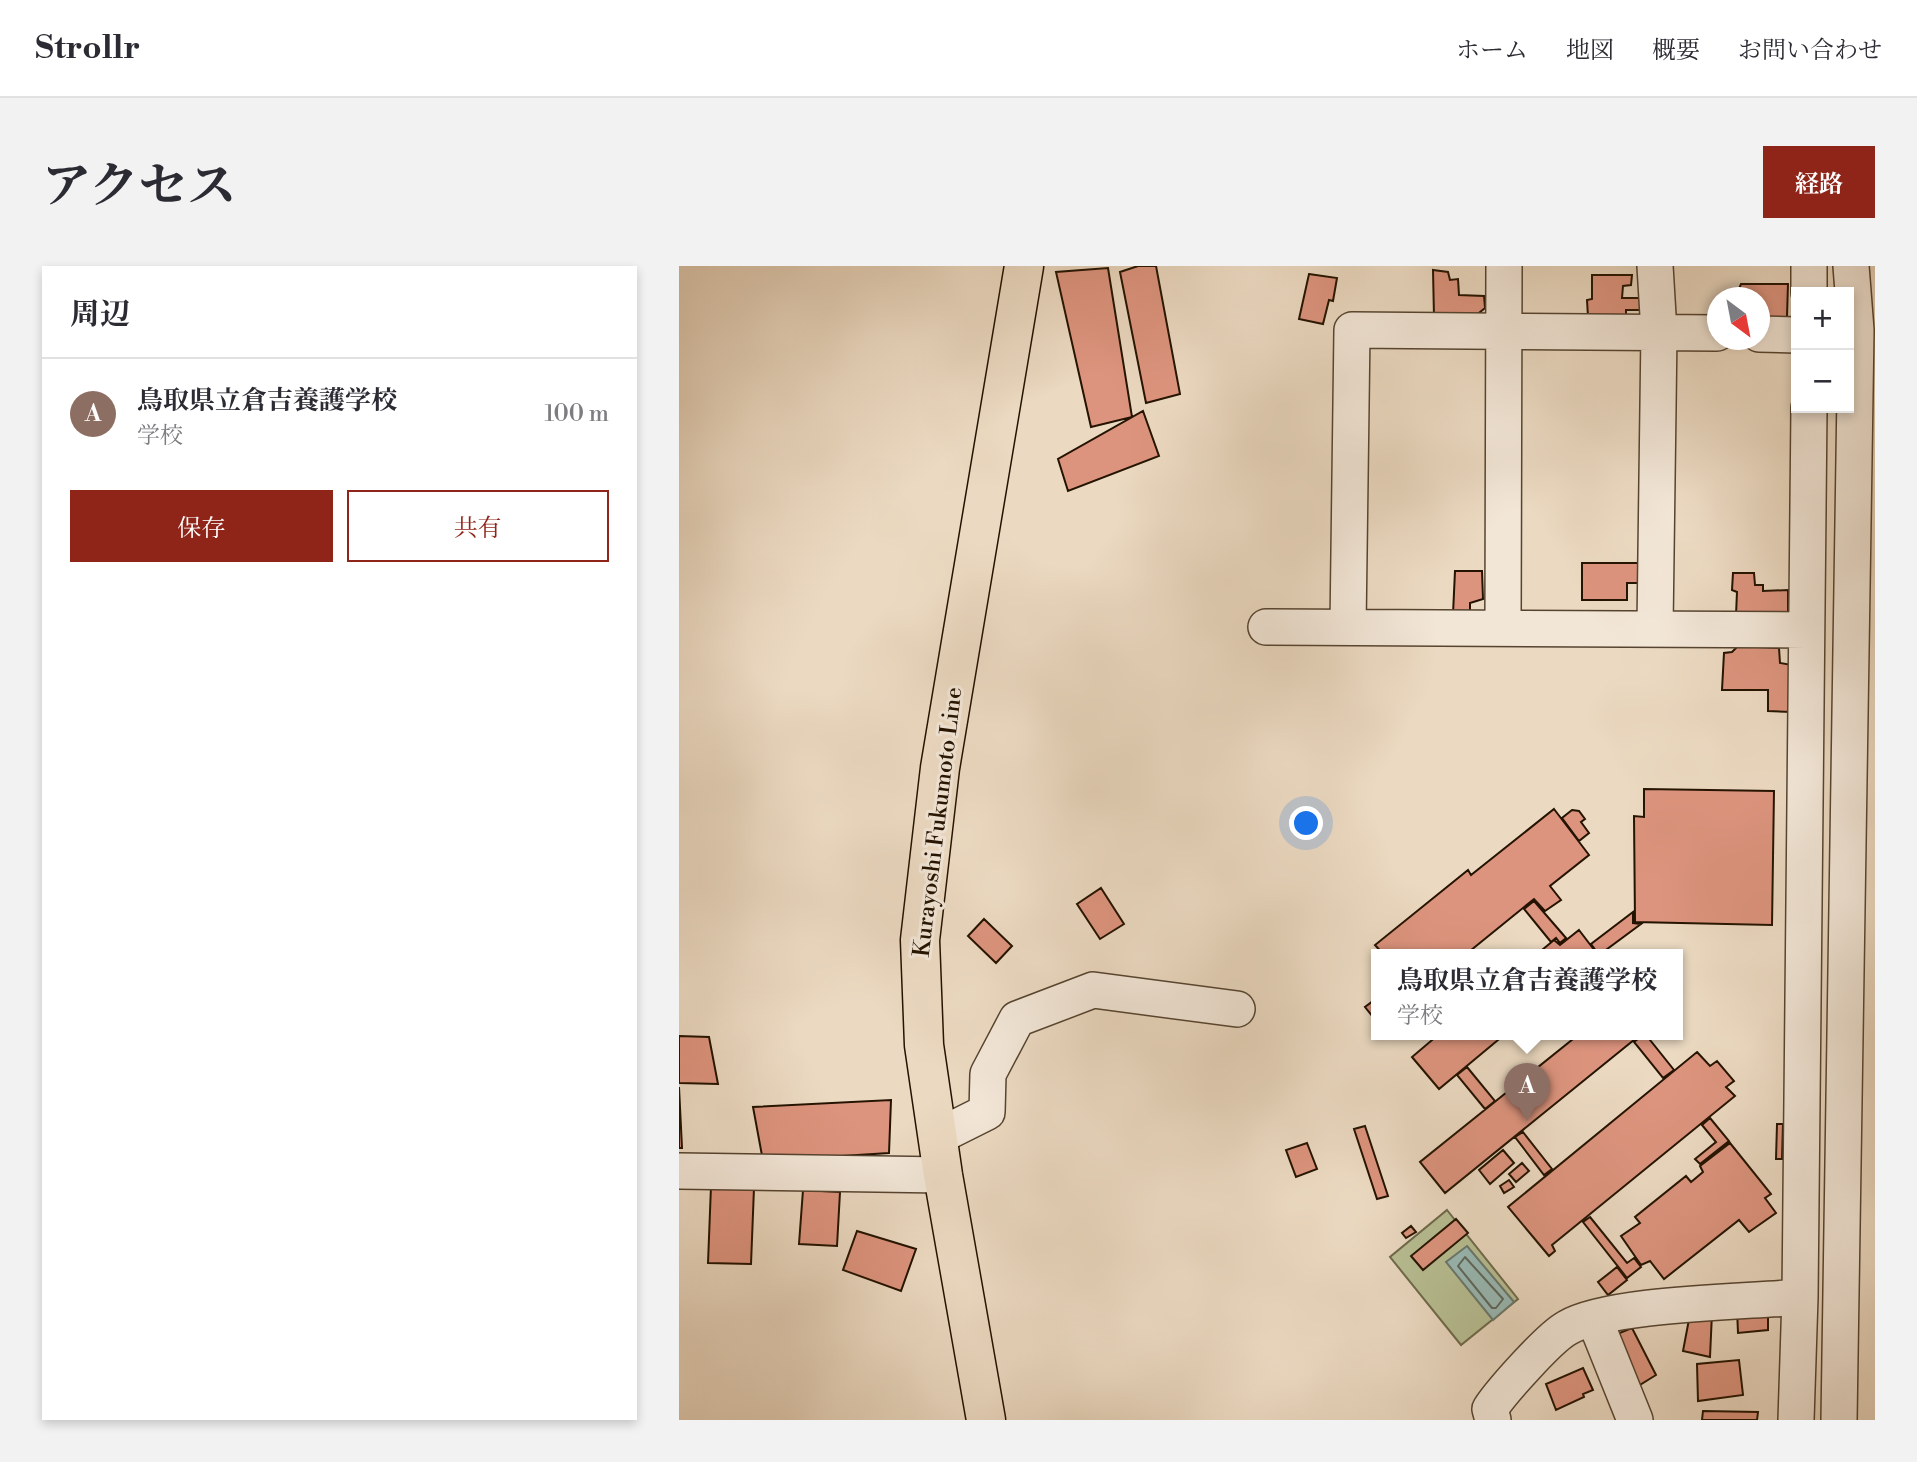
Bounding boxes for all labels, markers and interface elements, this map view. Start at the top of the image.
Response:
text: Strollr [35,28,140,69]
text: ホーム [1456,36,1528,66]
text: 地図 [1566,36,1614,66]
text: 概要 [1652,36,1700,66]
text: お問い合わせ [1738,36,1882,66]
button: 経路 [1763,146,1875,218]
text: アクセス [42,157,237,218]
north arrow [1707,287,1770,350]
map controls [1791,287,1854,413]
button: + [1791,287,1854,350]
text: 周辺 [70,296,130,334]
button: − [1791,350,1854,413]
text: 鳥取県立倉吉養護学校 [137,385,397,417]
text: A [85,400,101,428]
text: 100 m [544,400,609,428]
text: 学校 [137,422,183,450]
button: 保存 [70,490,333,562]
button: 共有 [347,490,609,562]
street label: Kurayoshi Fukumoto Line [908,685,968,959]
your location [1289,806,1323,840]
popup [1371,949,1683,1040]
text: 鳥取県立倉吉養護学校 [1397,965,1657,997]
text: 学校 [1397,1002,1443,1030]
pin: A [1504,1063,1550,1121]

